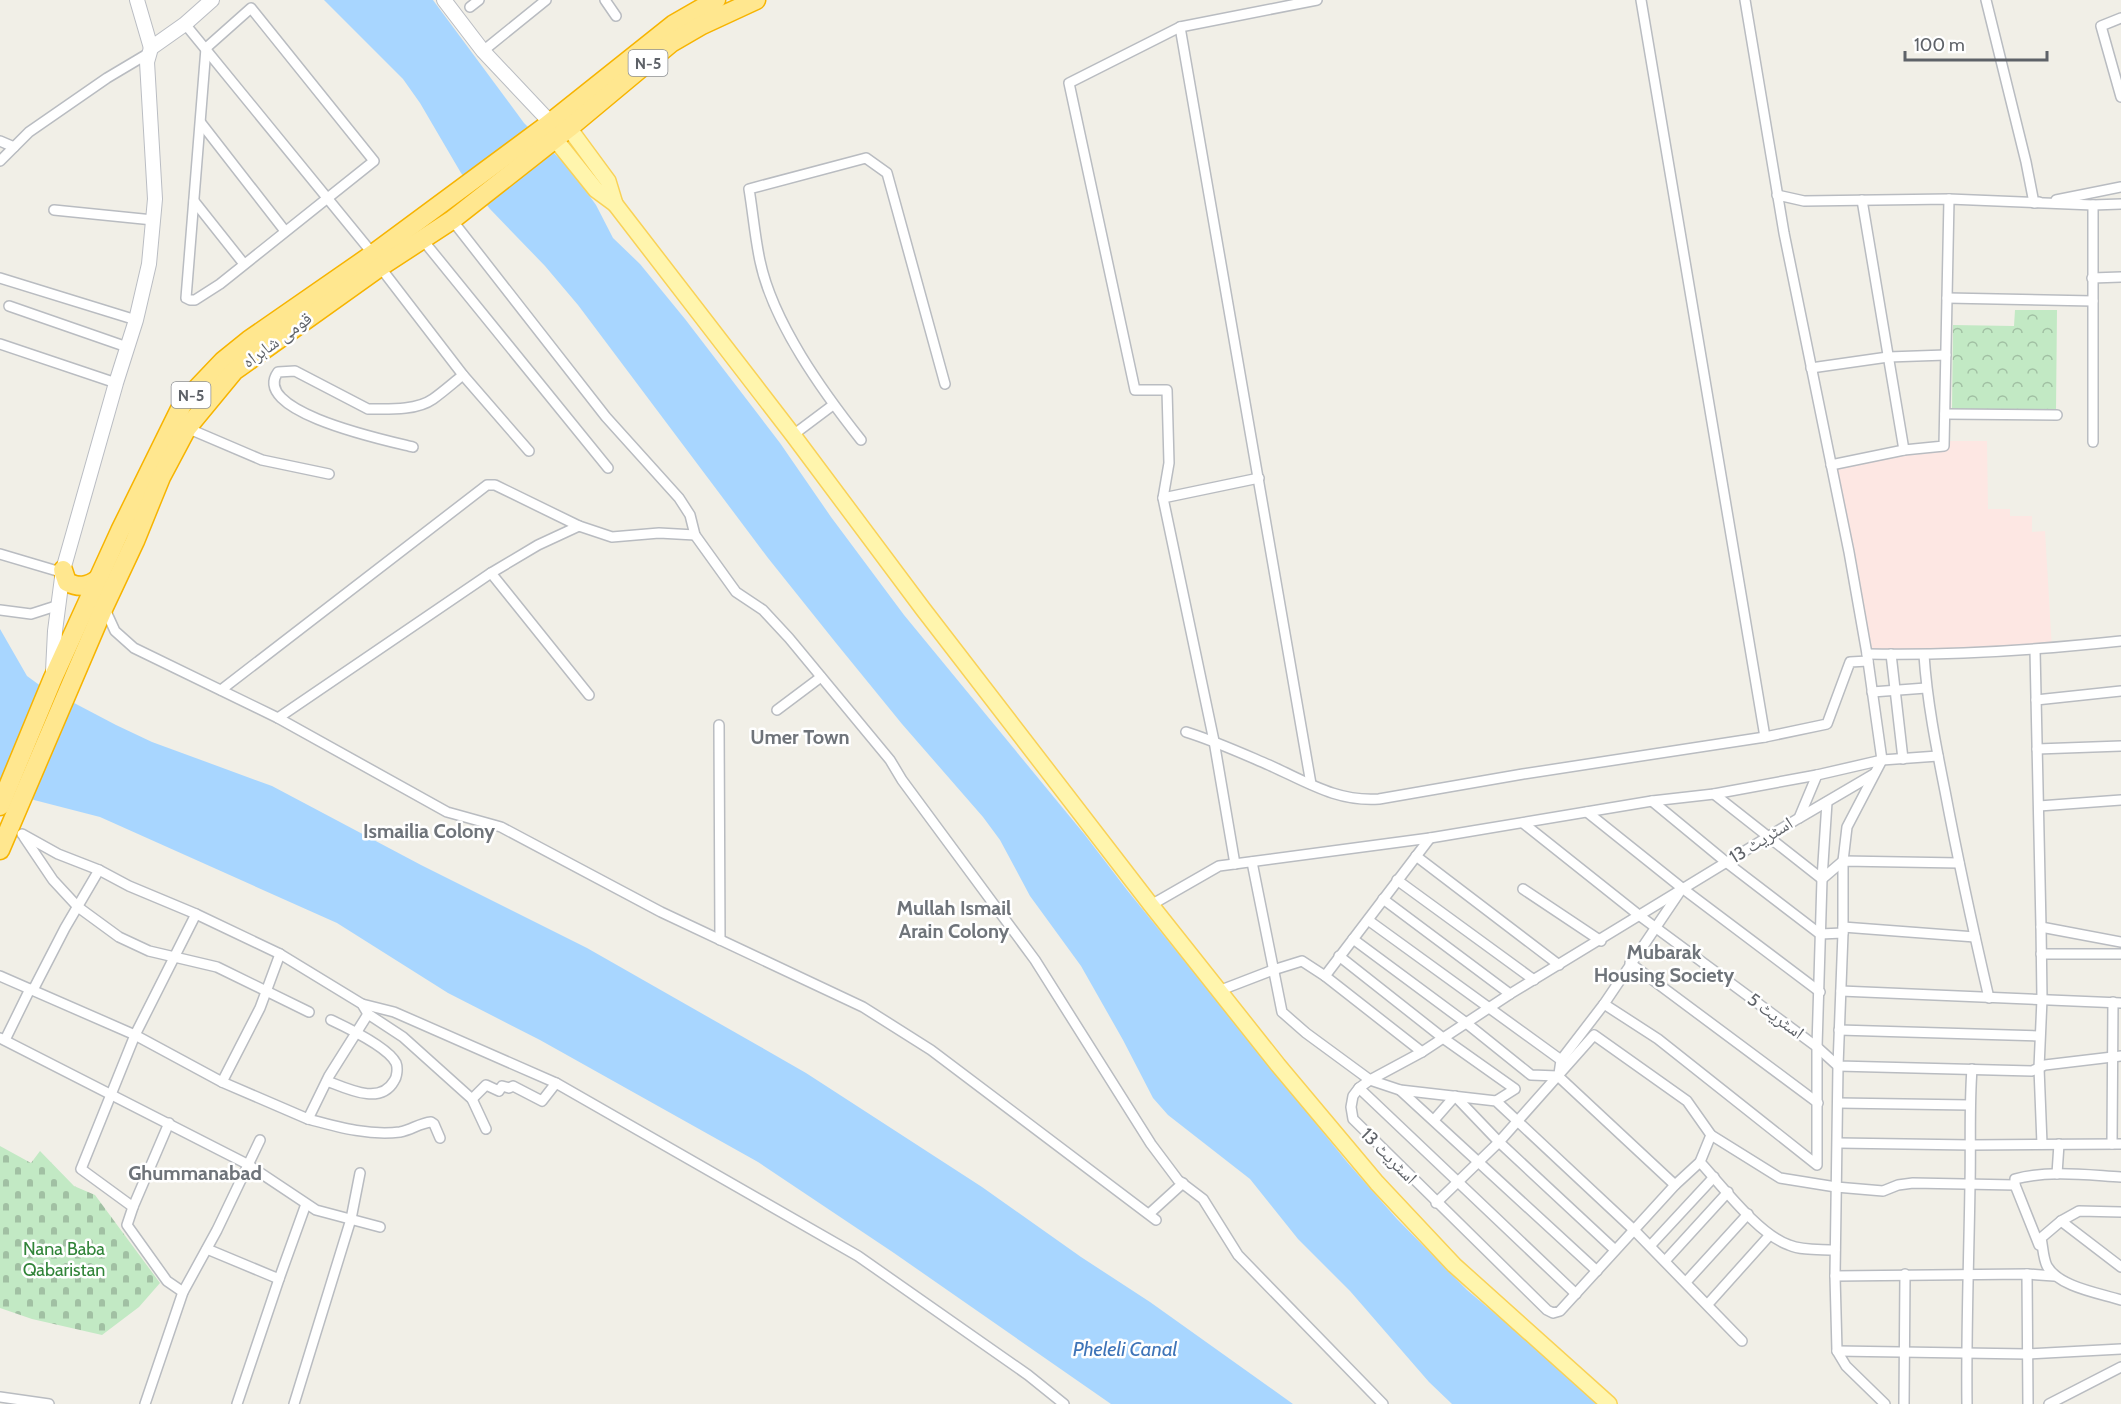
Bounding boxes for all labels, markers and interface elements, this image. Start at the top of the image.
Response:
scale bar [1905,24,2048,62]
text: 100 m [1914,34,1965,56]
road number: N-5 [628,50,668,76]
street label: قومی شاہراہ [238,307,316,373]
road number: N-5 [172,382,210,408]
district label: Umer Town [750,725,850,749]
street label: اسٹریٹ 13 [1725,812,1797,868]
district label: Ismailia Colony [363,819,495,843]
district label: Mullah Ismail Arain Colony [897,896,1011,943]
district label: Mubarak Housing Society [1594,940,1734,987]
street label: اسٹریٹ 5 [1743,988,1809,1044]
street label: اسٹریٹ 13 [1356,1123,1422,1189]
district label: Ghummanabad [128,1161,262,1185]
park label: Nana Baba Qabaristan [23,1238,105,1281]
water label: Pheleli Canal [1073,1337,1178,1361]

